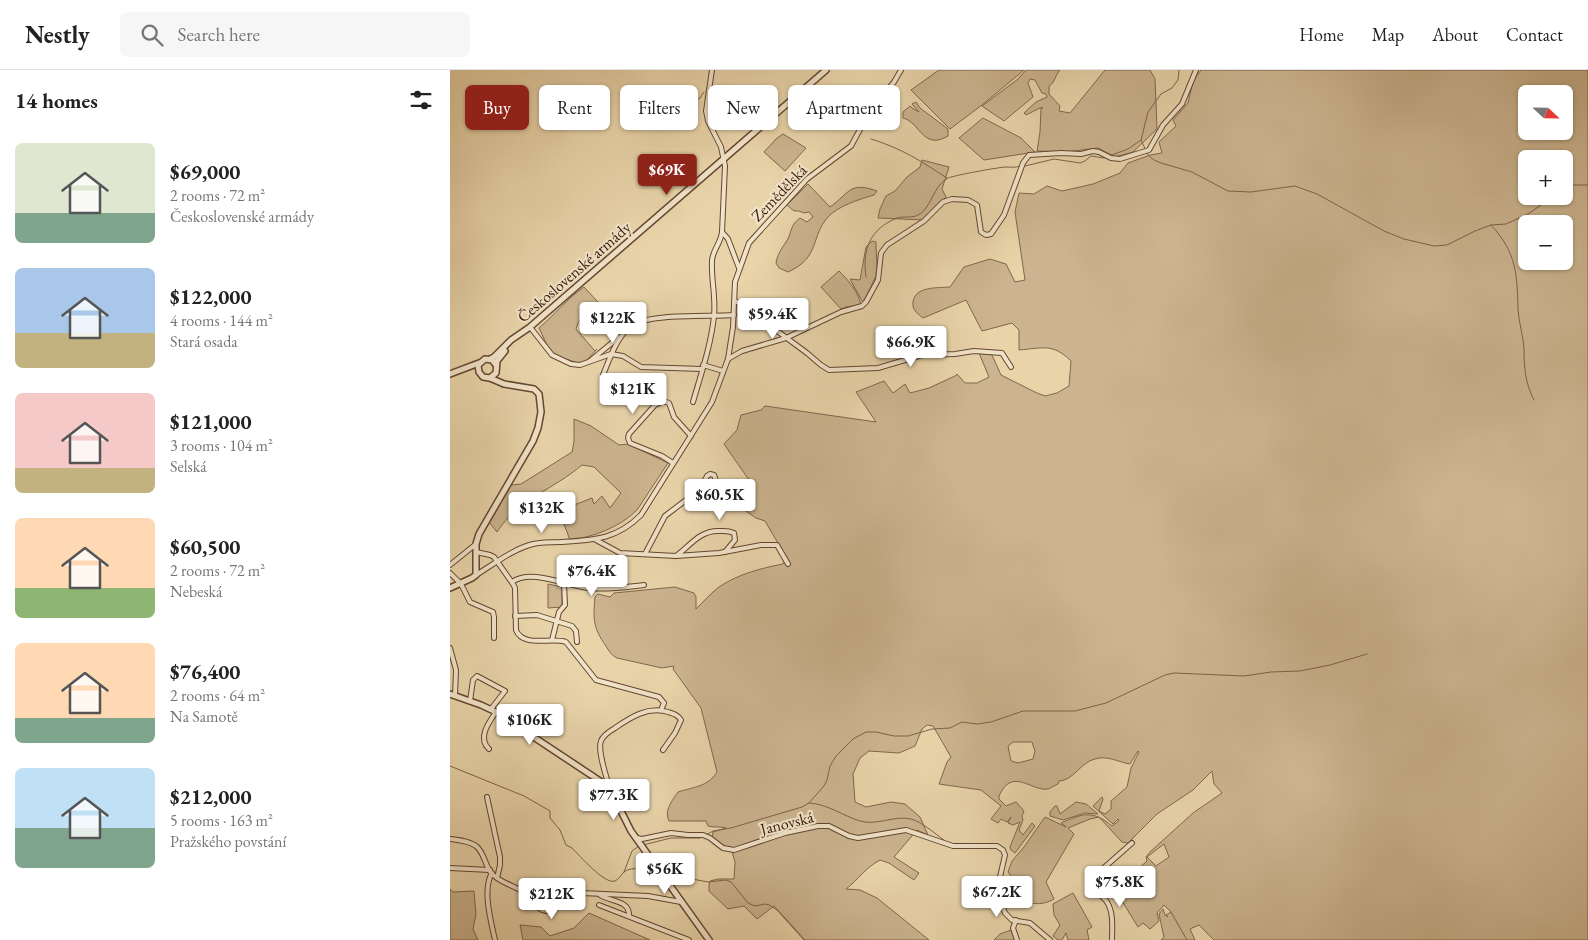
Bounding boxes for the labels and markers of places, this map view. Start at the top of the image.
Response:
pin: $69K [637,154,697,196]
pin: $59.4K [732,298,814,340]
pin: $122K [578,302,648,344]
pin: $66.9K [870,326,952,368]
pin: $121K [598,372,668,415]
pin: $60.5K [679,478,761,521]
pin: $132K [507,492,577,534]
pin: $76.4K [551,554,633,597]
pin: $106K [495,704,565,746]
pin: $77.3K [573,778,655,821]
pin: $56K [635,852,695,895]
pin: $75.8K [1079,866,1161,908]
pin: $67.2K [956,876,1038,918]
pin: $212K [517,878,587,920]

